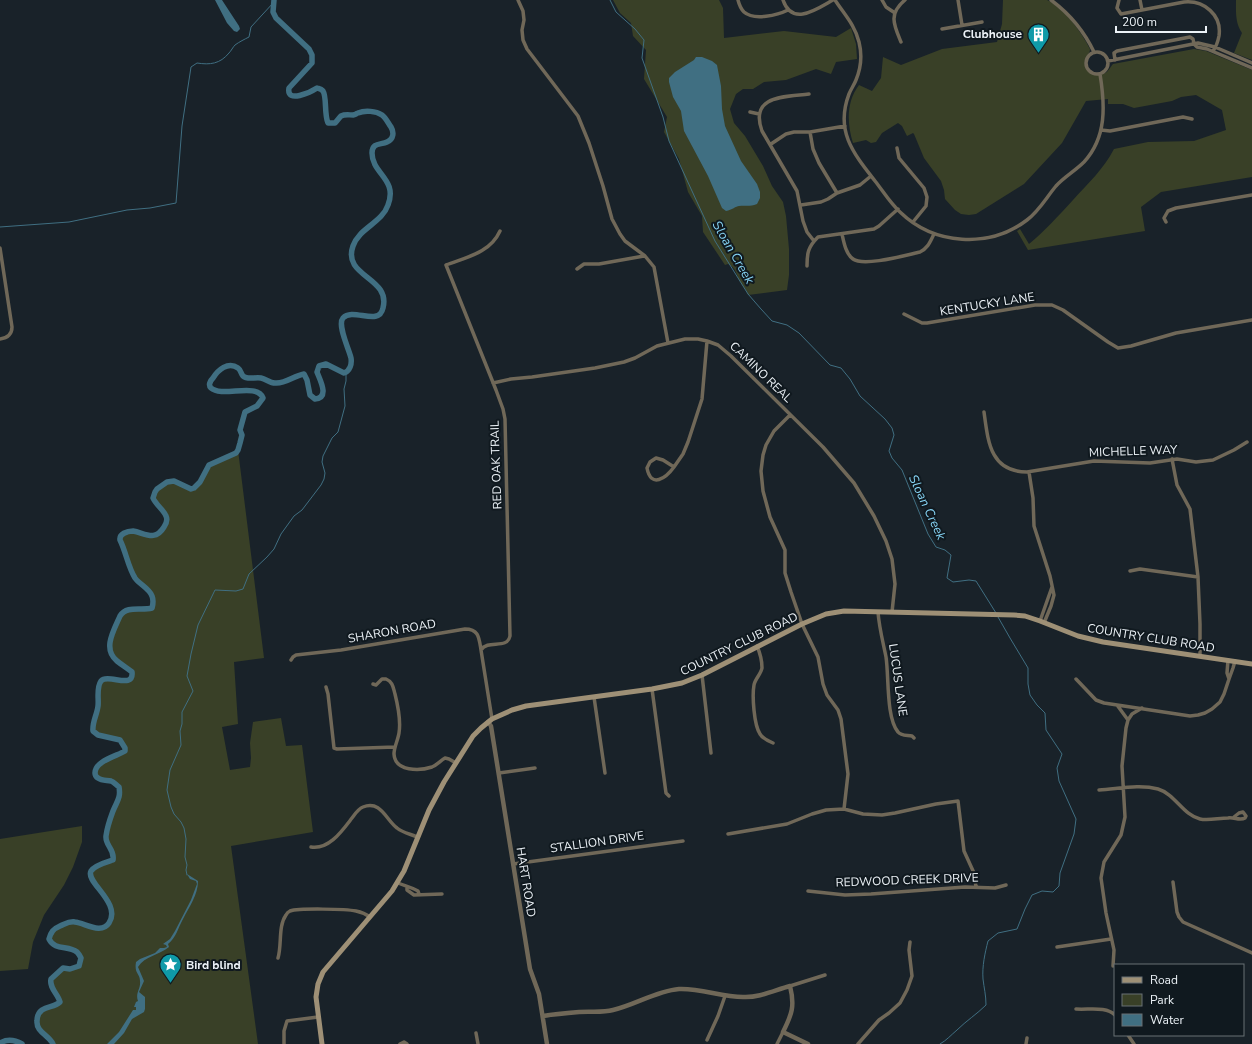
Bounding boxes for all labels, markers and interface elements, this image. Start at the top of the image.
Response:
scale bar [1116,8,1206,34]
text: 200 m [1122,14,1157,30]
building icon: Clubhouse [1025,21,1051,54]
place label: Clubhouse [963,26,1022,42]
water label: Sloan Creek [708,218,759,288]
street label: KENTUCKY LANE [939,289,1035,319]
street label: CAMINO REAL [726,338,796,406]
street label: RED OAK TRAIL [486,420,506,510]
street label: MICHELLE WAY [1089,441,1178,461]
water label: Sloan Creek [904,472,950,544]
street label: COUNTRY CLUB ROAD [678,609,801,679]
street label: SHARON ROAD [347,615,437,647]
street label: COUNTRY CLUB ROAD [1086,620,1216,656]
street label: LUCUS LANE [885,643,911,717]
street label: STALLION DRIVE [549,827,645,857]
street label: HART ROAD [513,846,539,918]
street label: REDWOOD CREEK DRIVE [835,870,979,890]
place icon: Bird blind [158,952,184,985]
place label: Bird blind [186,957,241,973]
legend [1114,964,1244,1036]
text: Road [1150,972,1178,988]
text: Park [1150,992,1175,1008]
text: Water [1150,1012,1184,1028]

